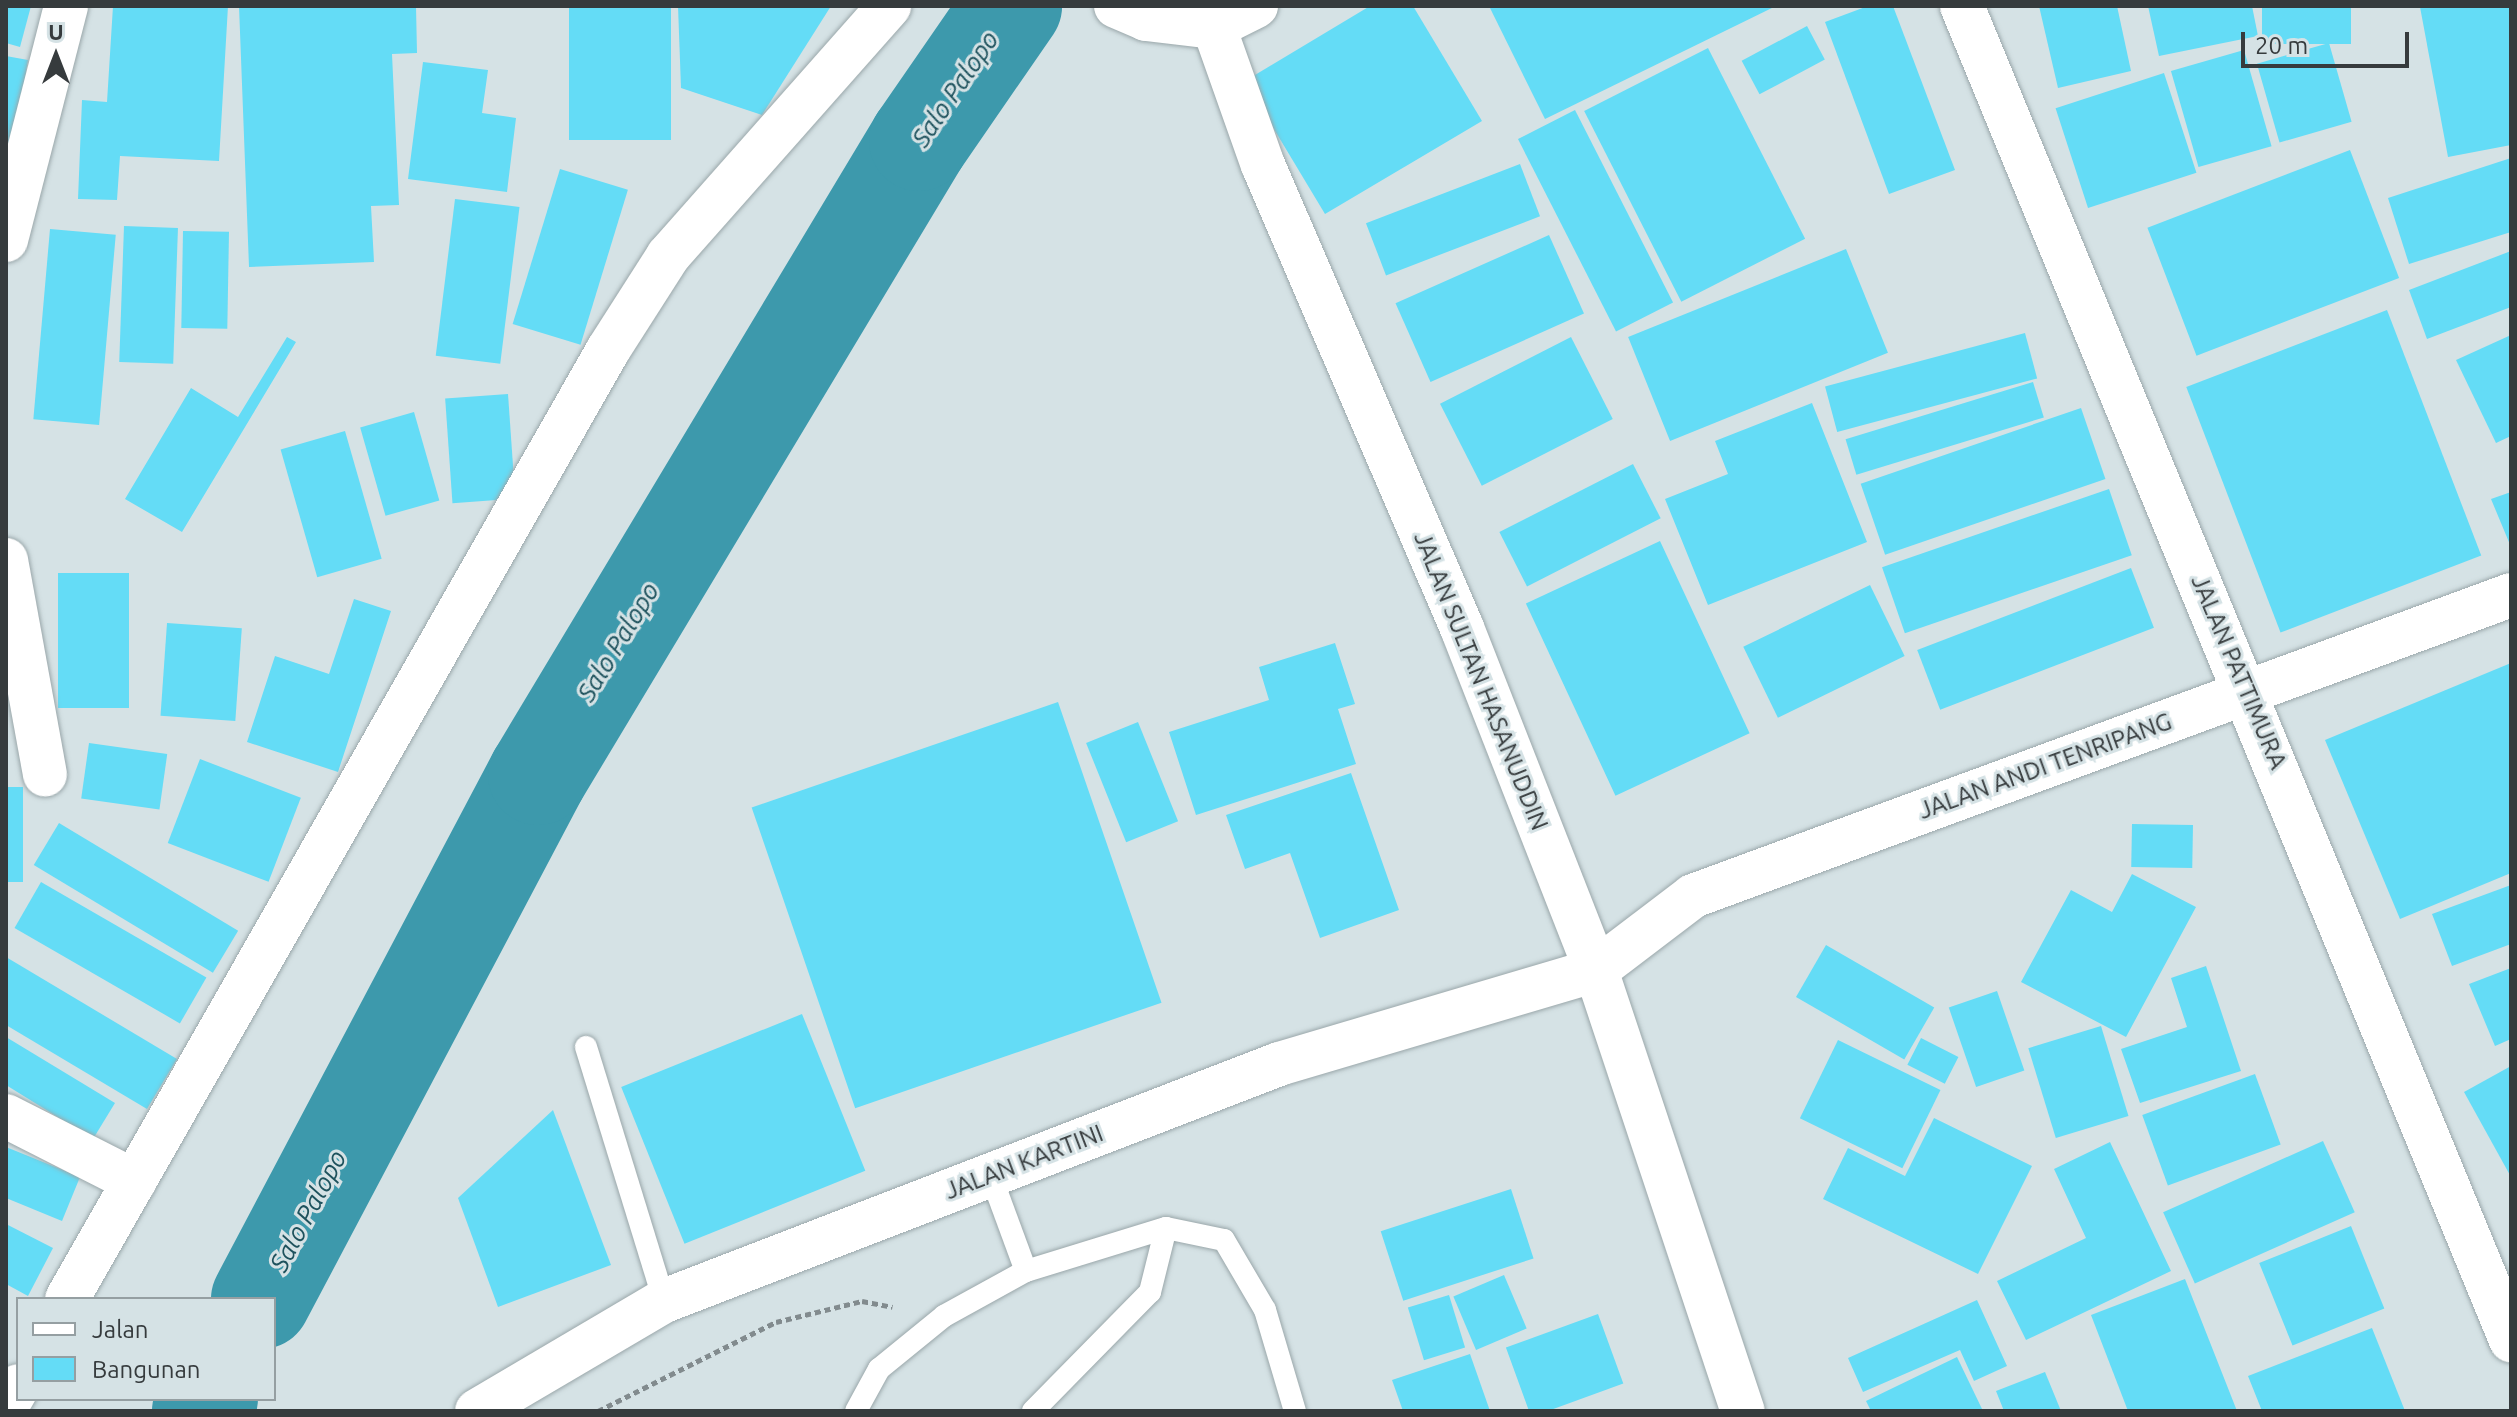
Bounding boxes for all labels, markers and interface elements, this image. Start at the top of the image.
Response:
north arrow [16,16,96,96]
scale bar [2245,16,2413,66]
text: U [48,19,64,44]
water label: Salo Palopo [905,25,1005,153]
text: 20 m [2255,32,2308,59]
street label: JALAN SULTAN HASANUDDIN [1408,528,1554,834]
street label: JALAN PATTIMURA [2185,571,2293,773]
water label: Salo Palopo [570,577,666,707]
street label: JALAN ANDI TENRIPANG [1915,707,2175,825]
street label: JALAN KARTINI [941,1119,1107,1205]
water label: Salo Palopo [263,1145,353,1277]
legend [16,1297,276,1401]
text: Jalan [92,1316,149,1343]
text: Bangunan [92,1356,201,1383]

